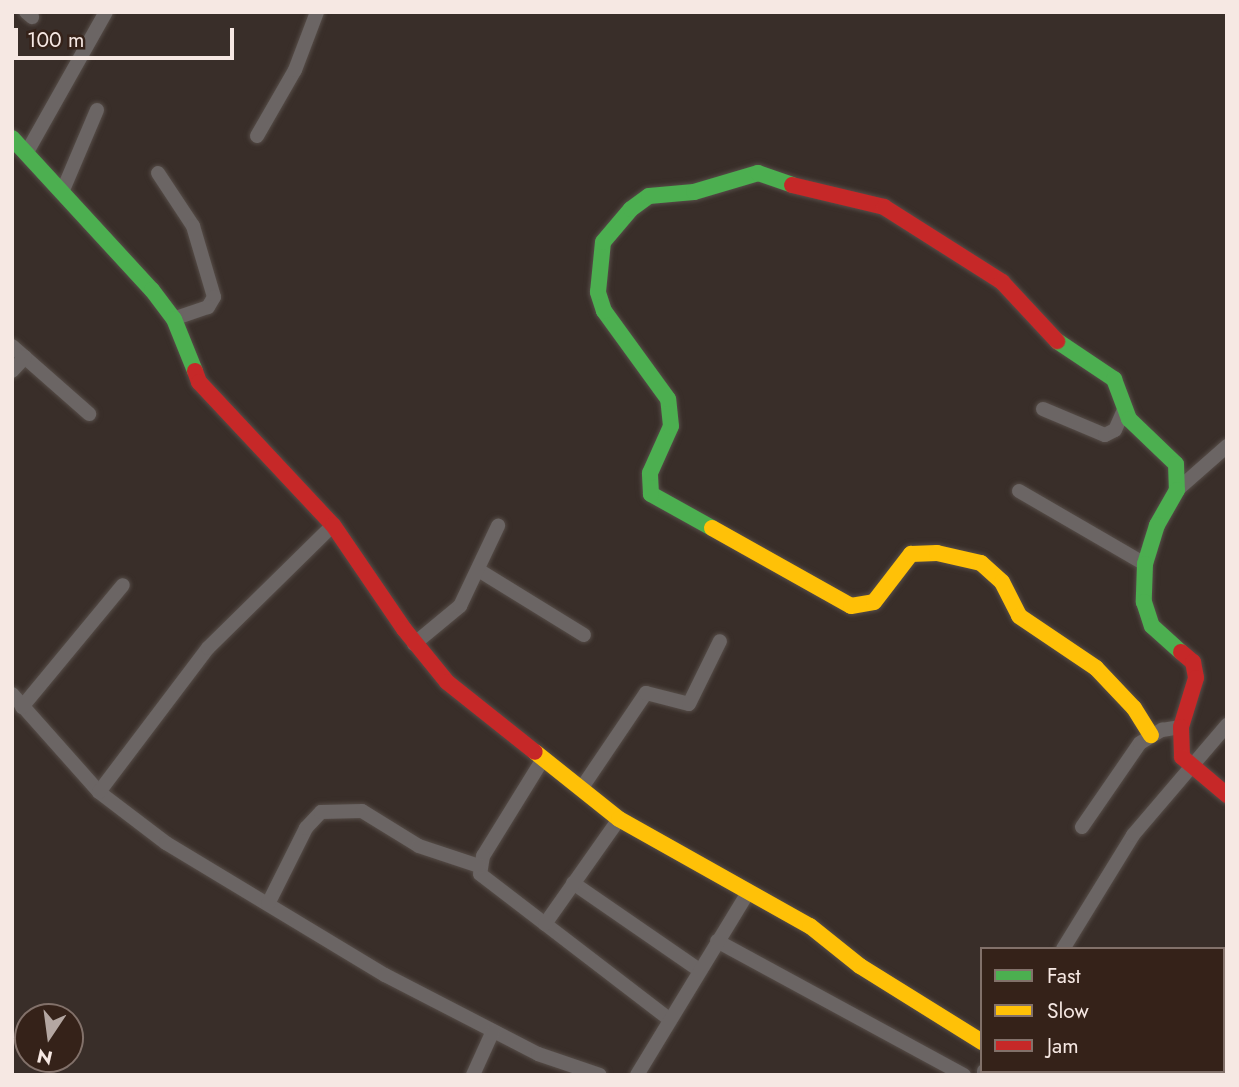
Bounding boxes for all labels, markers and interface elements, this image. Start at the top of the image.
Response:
scale bar [18,14,238,58]
text: 100 m [27,25,84,55]
legend [980,947,1225,1073]
text: Fast [1047,961,1080,991]
text: Slow [1047,996,1089,1026]
north arrow [14,1003,84,1073]
text: Jam [1047,1031,1079,1061]
text: N [34,1042,55,1072]

